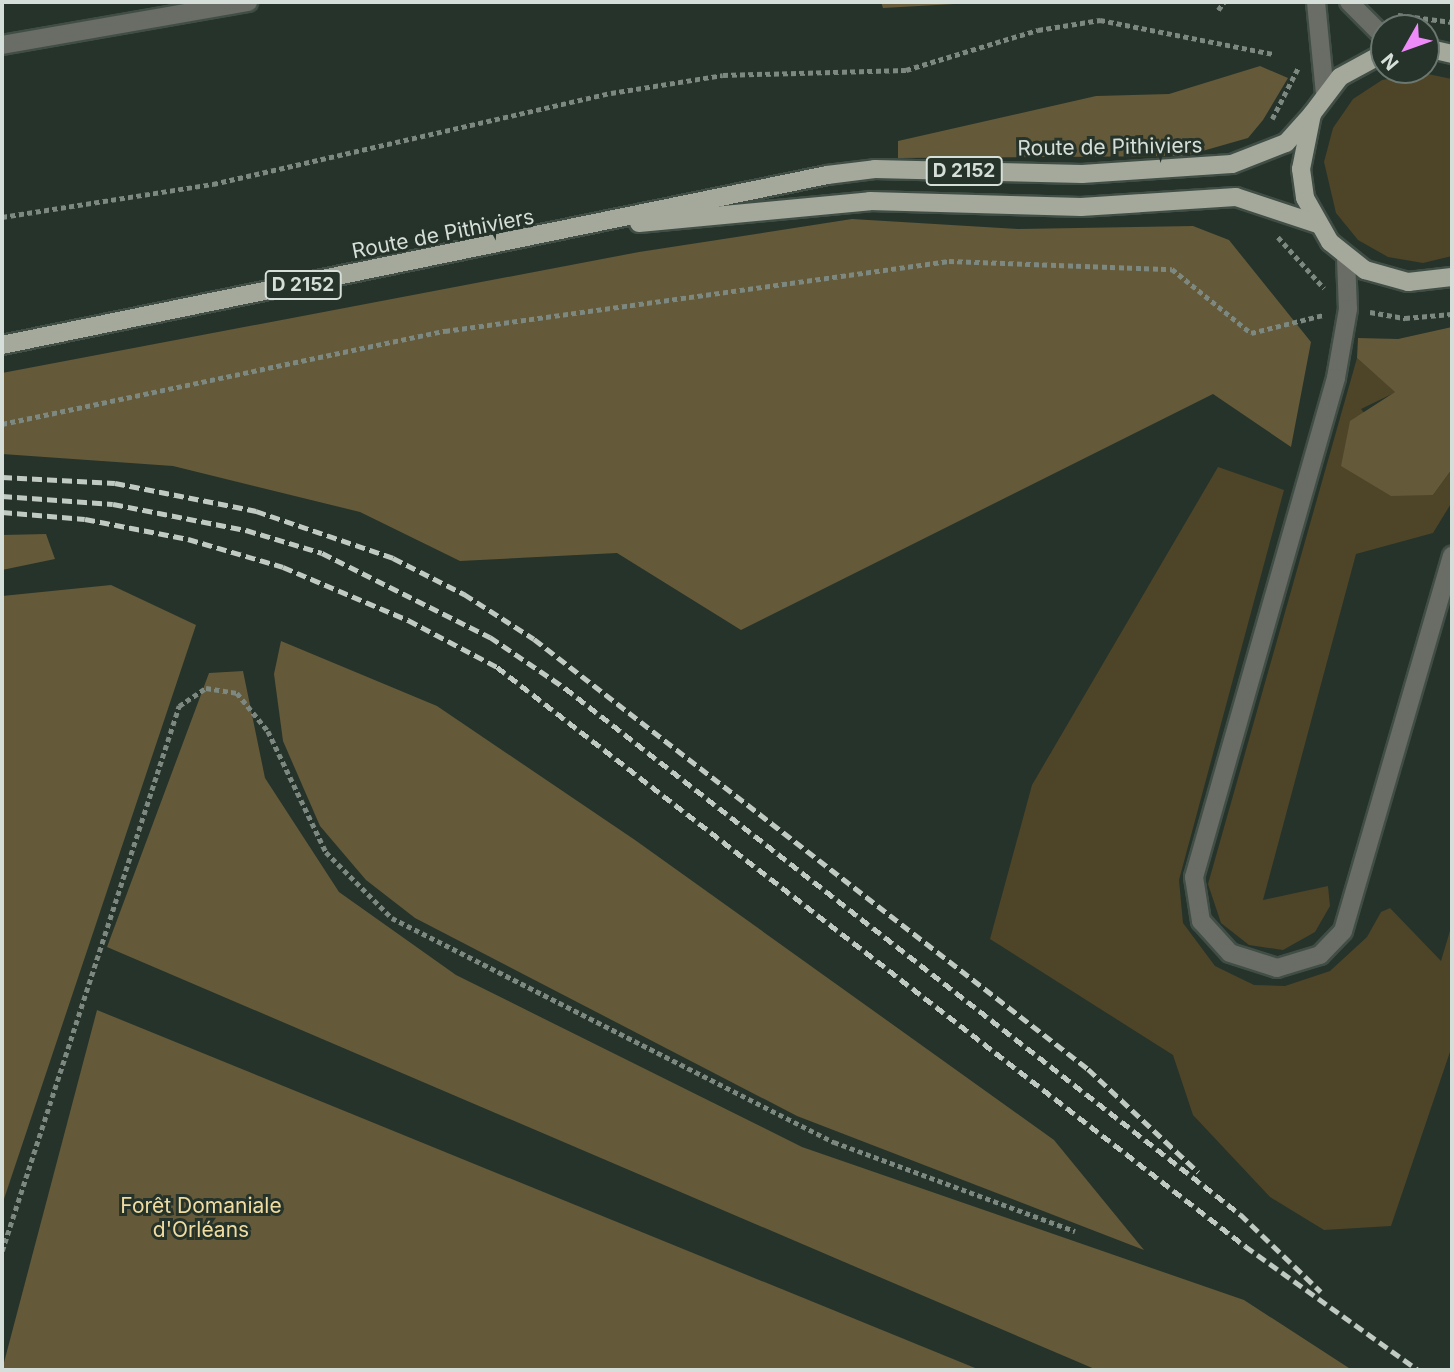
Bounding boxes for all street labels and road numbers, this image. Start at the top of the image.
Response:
street label: Route de Pithiviers [1017,133,1203,161]
road number: D 2152 [926,155,1002,186]
street label: Route de Pithiviers [350,204,536,264]
road number: D 2152 [264,270,342,300]

